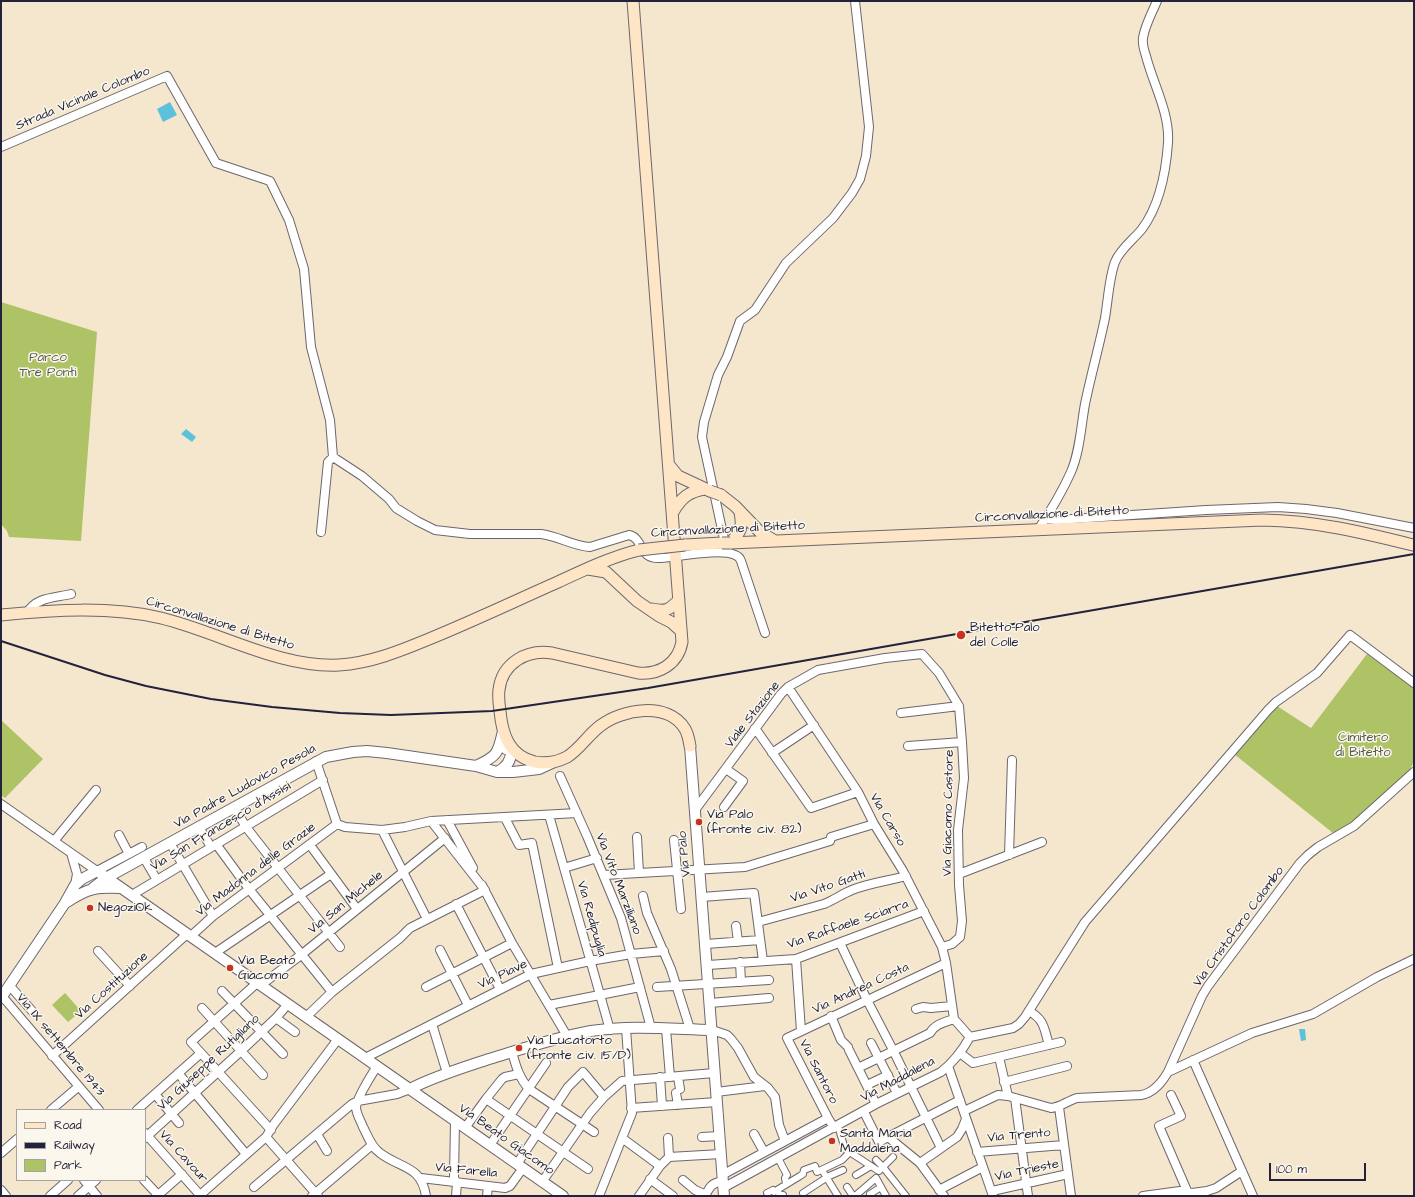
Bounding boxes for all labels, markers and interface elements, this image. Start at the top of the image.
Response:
street label: Strada Vicinale Colombo [14,64,152,134]
park label: Parco Tre Ponti [20,350,76,381]
street label: Circonvallazione di Bitetto [975,503,1129,527]
street label: Circonvallazione di Bitetto [651,518,805,542]
street label: Circonvallazione di Bitetto [144,594,296,654]
place label: Bitetto-Palo del Colle [970,620,1040,651]
marker: Bitetto-Palo del Colle [955,629,967,641]
street label: Viale Stazione [722,678,784,752]
park label: Cimitero di Bitetto [1335,730,1391,761]
street label: Via Padre Ludovico Pesola [171,741,319,833]
street label: Via Giacomo Castore [940,749,958,877]
street label: Via San Francesco d'Assisi [148,779,294,875]
street label: Via Carso [866,791,908,849]
place label: Via Palo (fronte civ. 82) [707,807,801,838]
marker: Via Palo (fronte civ. 82) [694,817,704,827]
street label: Via Madonna delle Grazie [193,820,319,920]
street label: Via Palo [675,830,695,878]
street label: Via Vito Marziliano [592,831,644,937]
street label: Via Cristoforo Colombo [1190,864,1288,990]
street label: Via Vito Gatti [789,867,867,907]
street label: Via San Michele [305,868,387,938]
street label: Via Redipuglia [573,879,609,959]
street label: Via Raffaele Sciarra [785,897,911,953]
place label: NegoziOk [98,900,152,916]
marker: NegoziOk [85,903,95,913]
street label: Via Costituzione [72,949,152,1023]
place label: Via Beato Giacomo [238,953,295,984]
street label: Via Piave [476,957,530,993]
street label: Via Andrea Costa [810,960,912,1018]
marker: Via Beato Giacomo [225,963,235,973]
street label: Via IX settembre 1943 [12,990,108,1100]
street label: Via Giuseppe Rutigliano [155,1012,263,1114]
place label: Via Lucatorto (fronte civ. 15/D) [527,1033,631,1064]
street label: Via Santoro [795,1037,841,1107]
marker: Via Lucatorto (fronte civ. 15/D) [514,1043,524,1053]
street label: Via Maddalena [858,1054,938,1106]
street label: Via Beato Giacomo [455,1101,557,1179]
legend [16,1109,146,1181]
text: Road [54,1117,82,1134]
street label: Via Trento [987,1125,1051,1147]
place label: Santa Maria Maddalena [840,1126,912,1157]
street label: Via Cavour [155,1127,211,1187]
marker: Santa Maria Maddalena [827,1136,837,1146]
text: Railway [54,1137,95,1154]
scale bar [1271,1155,1368,1181]
text: Park [54,1157,82,1174]
street label: Via Trieste [994,1157,1060,1185]
street label: Via Farella [434,1160,498,1182]
text: 100 m [1276,1161,1307,1178]

